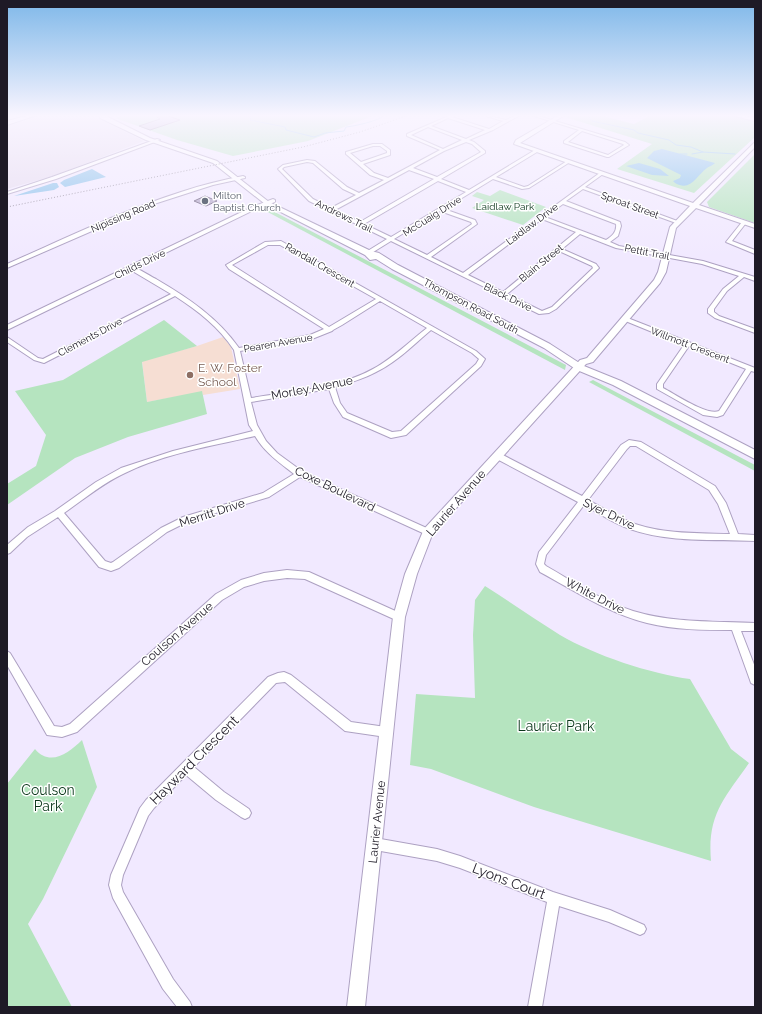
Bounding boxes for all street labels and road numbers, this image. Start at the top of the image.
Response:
street label: Sproat Street [600,189,661,221]
street label: McCuaig Drive [401,193,463,238]
street label: Andrews Trail [314,197,375,235]
street label: Nipissing Road [89,198,157,234]
street label: Laidlaw Drive [504,201,560,247]
street label: Randall Crescent [283,241,357,290]
street label: Blain Street [517,242,566,284]
street label: Pettit Trail [624,242,671,262]
street label: Childs Drive [113,247,167,281]
street label: Thompson Road South [422,276,521,336]
street label: Black Drive [482,281,534,313]
street label: Clements Drive [56,315,124,358]
street label: Willmott Crescent [649,325,732,365]
street label: Pearen Avenue [243,331,313,354]
street label: Morley Avenue [270,373,354,403]
street label: Coxe Boulevard [293,463,377,515]
street label: Laurier Avenue [423,467,489,539]
street label: Syer Drive [581,495,637,533]
street label: Merritt Drive [177,496,247,530]
street label: White Drive [563,575,627,617]
street label: Coulson Avenue [138,599,216,669]
street label: Hayward Crescent [146,712,242,808]
street label: Laurier Avenue [366,780,388,864]
street label: Lyons Court [470,860,548,902]

